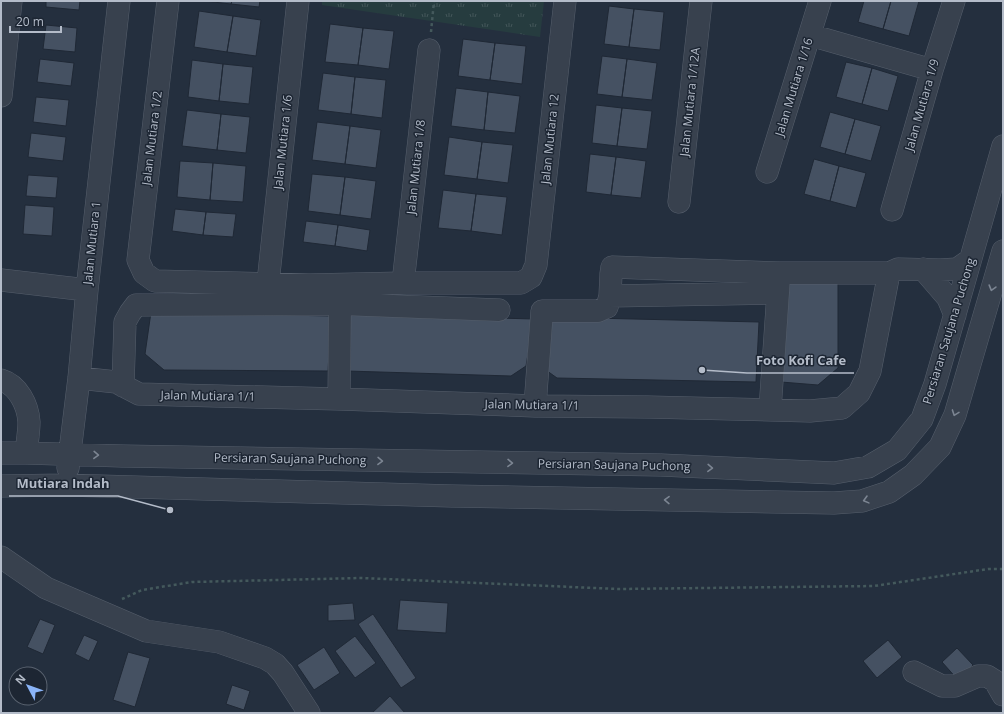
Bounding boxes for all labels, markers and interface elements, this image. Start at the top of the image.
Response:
scale bar [10,8,61,34]
text: 20 m [16,13,44,30]
street label: Jalan Mutiara 1/16 [770,36,817,139]
street label: Jalan Mutiara 1/12A [675,46,704,158]
street label: Jalan Mutiara 1/9 [900,57,943,154]
street label: Jalan Mutiara 1/2 [137,90,166,187]
street label: Jalan Mutiara 12 [536,93,563,186]
street label: Jalan Mutiara 1/6 [269,94,296,191]
street label: Jalan Mutiara 1/8 [402,119,429,216]
street label: Jalan Mutiara 1 [79,200,104,286]
street label: Persiaran Saujana Puchong [918,255,979,406]
one-way arrow [988,284,997,291]
callout: Foto Kofi Cafe [747,348,854,373]
text: Foto Kofi Cafe [756,351,846,369]
street label: Jalan Mutiara 1/1 [159,386,256,405]
street label: Jalan Mutiara 1/1 [483,395,580,414]
one-way arrow [952,409,960,416]
street label: Persiaran Saujana Puchong [214,449,367,468]
one-way arrow [93,451,99,459]
street label: Persiaran Saujana Puchong [538,455,691,474]
one-way arrow [377,457,383,465]
one-way arrow [507,459,513,467]
one-way arrow [707,463,713,472]
callout: Mutiara Indah [9,471,118,496]
text: Mutiara Indah [17,474,109,492]
one-way arrow [863,495,869,503]
one-way arrow [664,496,670,504]
north arrow [8,666,48,706]
text: N [11,671,29,687]

